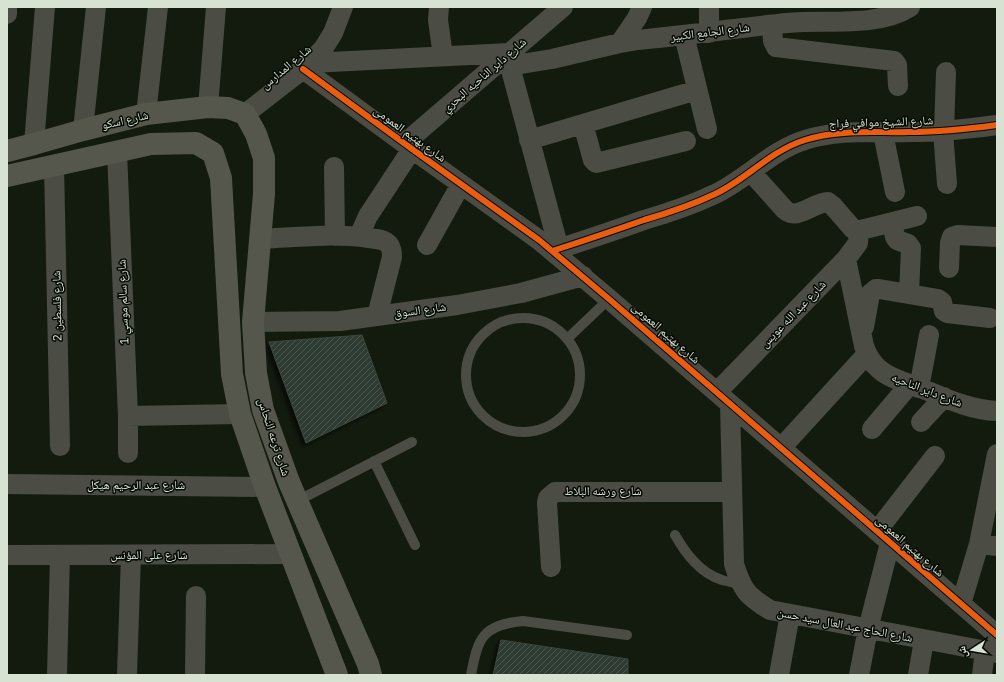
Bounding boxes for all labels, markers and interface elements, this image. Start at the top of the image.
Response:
street label: شارع الجامع الكبير [668,19,751,45]
street label: شارع داير الناحيه البحري [439,34,531,118]
street label: شارع المدارس [257,41,315,93]
street label: شارع بهتيم العمومى [371,102,450,166]
street label: شارع اسكو [100,107,150,133]
street label: شارع الشيخ موافي فراج [828,112,934,134]
street label: شارع سالم موسي 1 [114,259,135,345]
street label: شارع فلسطين 2 [48,271,66,341]
street label: شارع عبد الله عويس [757,277,830,351]
street label: شارع السوق [393,298,447,322]
street label: شارع بهتيم العمومى [628,299,704,367]
street label: شارع داير الناحيه [889,369,965,411]
street label: شارع ترعه النحاس [254,396,294,478]
street label: شارع عبد الرحيم هيكل [87,477,185,493]
street label: شارع ورشه البلاط [564,483,642,499]
street label: شارع بهتيم العمومى [872,512,948,580]
street label: شارع على المؤنس [110,547,188,563]
street label: شارع الحاج عبد العال سيد حسن [776,604,914,646]
north arrow [952,630,992,670]
text: ش [954,644,971,659]

